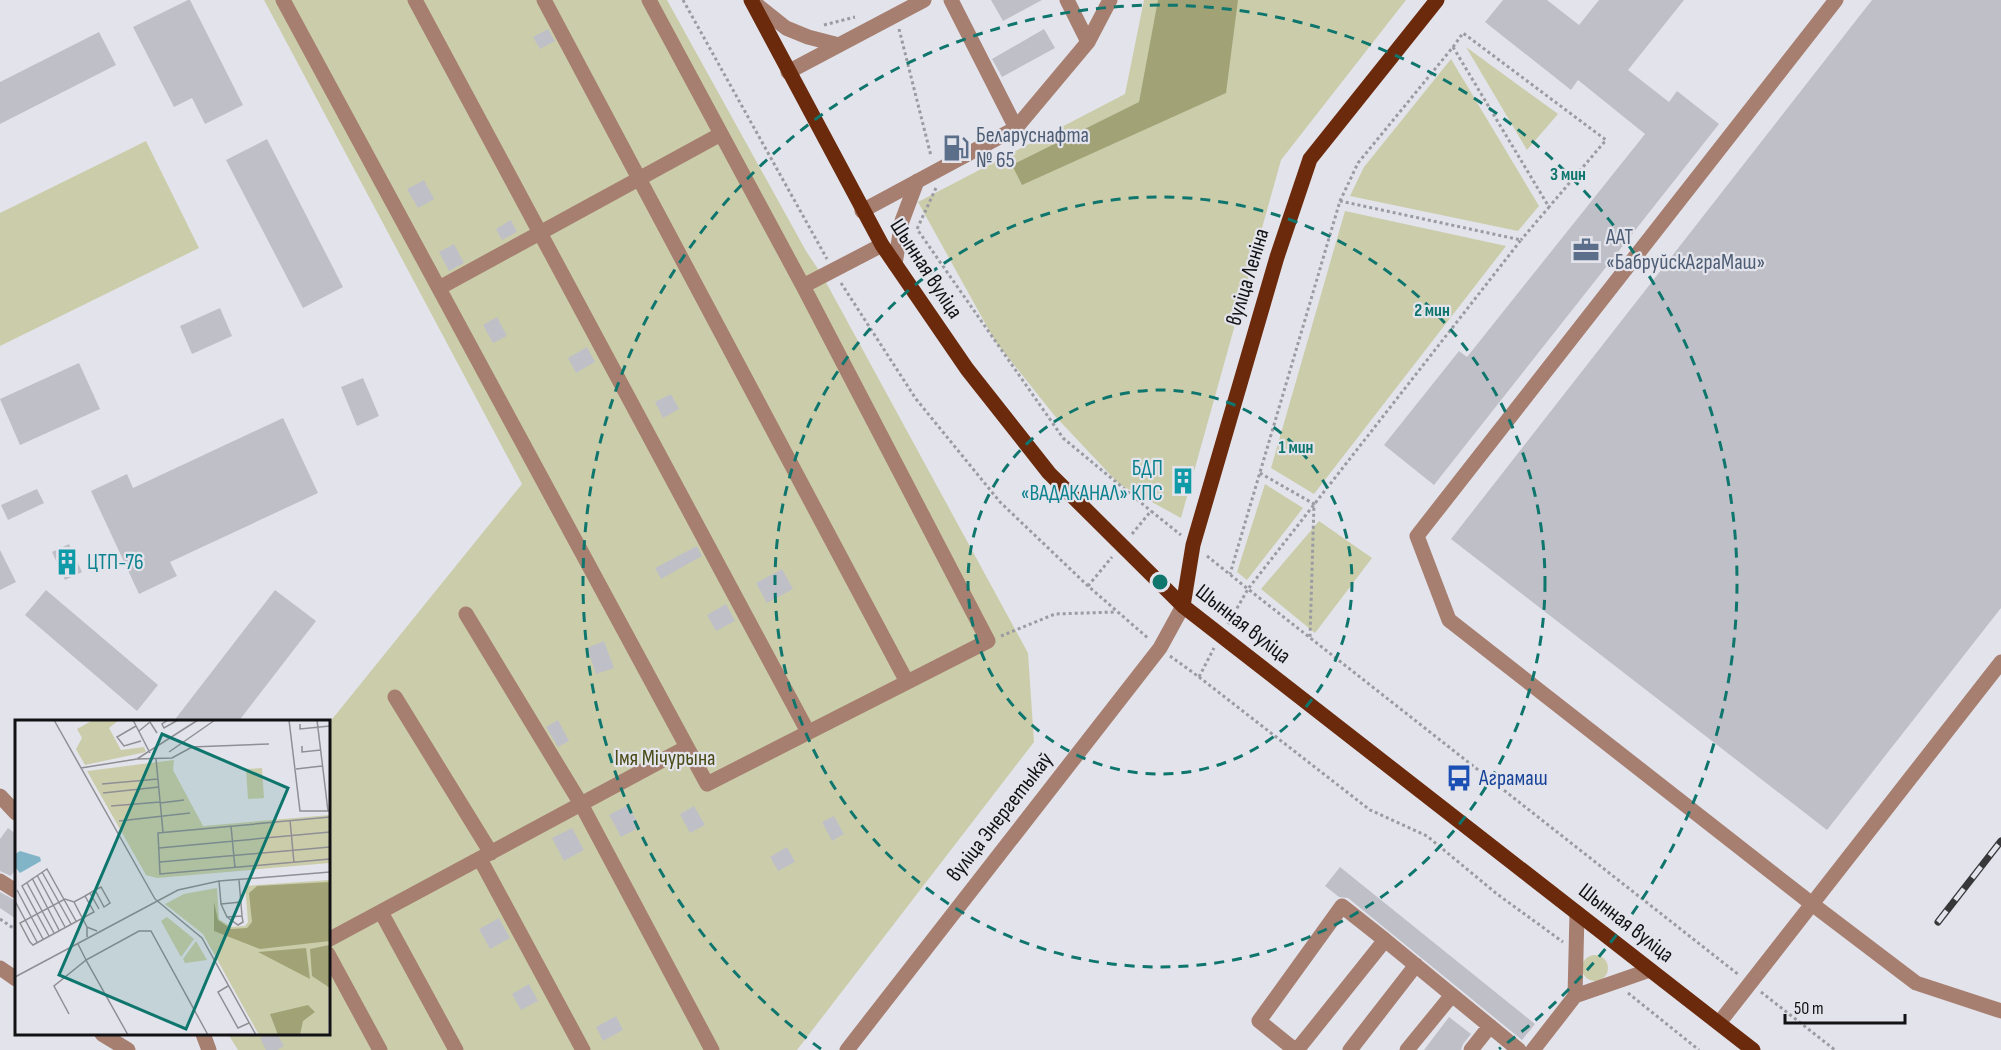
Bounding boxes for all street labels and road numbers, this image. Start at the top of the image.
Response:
street label: Шынная вуліца [884,214,968,324]
street label: вуліца Леніна [1220,225,1276,329]
street label: Шынная вуліца [1190,578,1296,670]
street label: вуліца Энергетыкаў [941,747,1059,887]
street label: Шынная вуліца [1573,877,1679,969]

